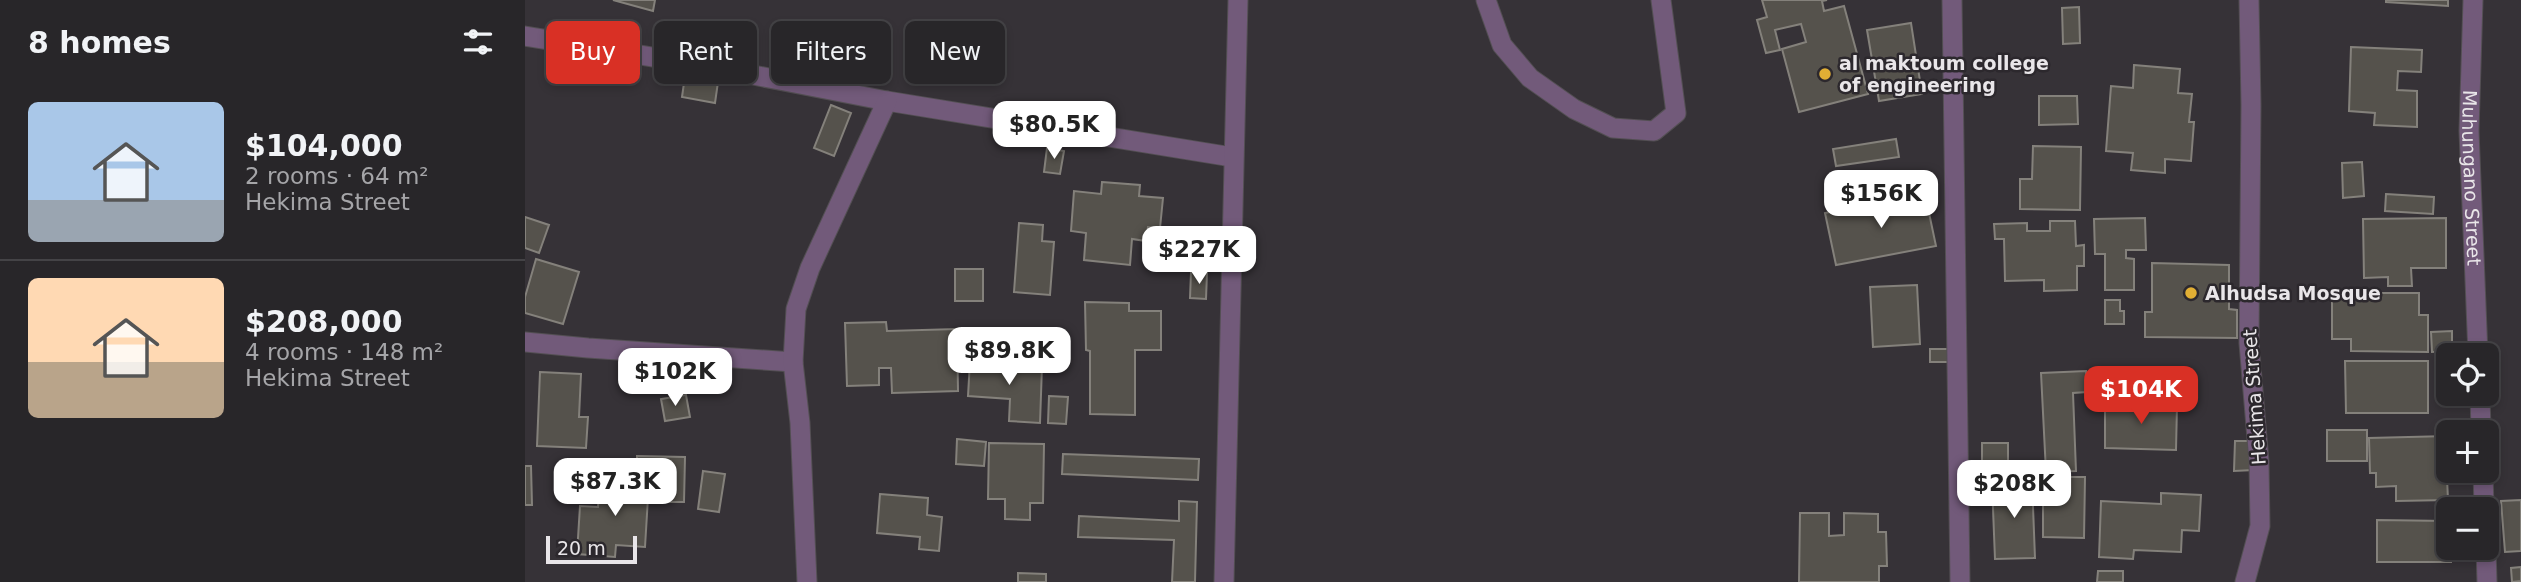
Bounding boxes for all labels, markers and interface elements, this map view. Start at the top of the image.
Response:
chip: Buy [546,21,640,84]
chip: Rent [654,21,757,84]
chip: Filters [771,21,891,84]
chip: New [905,21,1005,84]
icon: filters [459,23,497,61]
text: 8 homes [28,25,171,60]
place label: al maktoum college of engineering [1839,52,2049,96]
marker: al maktoum college of engineering [1817,66,1833,82]
street label: Muhungano Street [2458,90,2485,266]
pin: $80.5K [997,102,1111,161]
text: $80.5K [1009,111,1099,137]
text: $104,000 [245,128,403,163]
icon: home [84,130,168,214]
text: 2 rooms · 64 m² [245,163,429,189]
pin: $156K [1832,170,1930,230]
text: $156K [1840,180,1922,206]
text: Hekima Street [245,189,410,215]
pin: $227K [1150,226,1248,286]
text: $227K [1158,236,1240,262]
place label: Alhudsa Mosque [2205,282,2381,304]
marker: Alhudsa Mosque [2183,285,2199,301]
text: $208,000 [245,304,403,339]
icon: home [84,306,168,390]
pin: $89.8K [952,328,1066,387]
street label: Hekima Street [2238,328,2270,466]
text: $89.8K [964,337,1054,363]
text: 4 rooms · 148 m² [245,339,443,365]
map controls [2436,343,2499,560]
button: locate [2436,343,2499,406]
pin: $102K [626,348,724,408]
text: $102K [634,358,716,384]
text: Hekima Street [245,365,410,391]
pin: $104K [2092,366,2190,426]
text: $104K [2100,376,2182,402]
button: + [2436,420,2499,483]
pin: $87.3K [558,458,672,518]
pin: $208K [1965,461,2063,520]
text: $87.3K [570,468,660,494]
text: $208K [1973,470,2055,496]
button: − [2436,497,2499,560]
scale bar [546,533,637,565]
text: 20 m [557,537,606,559]

